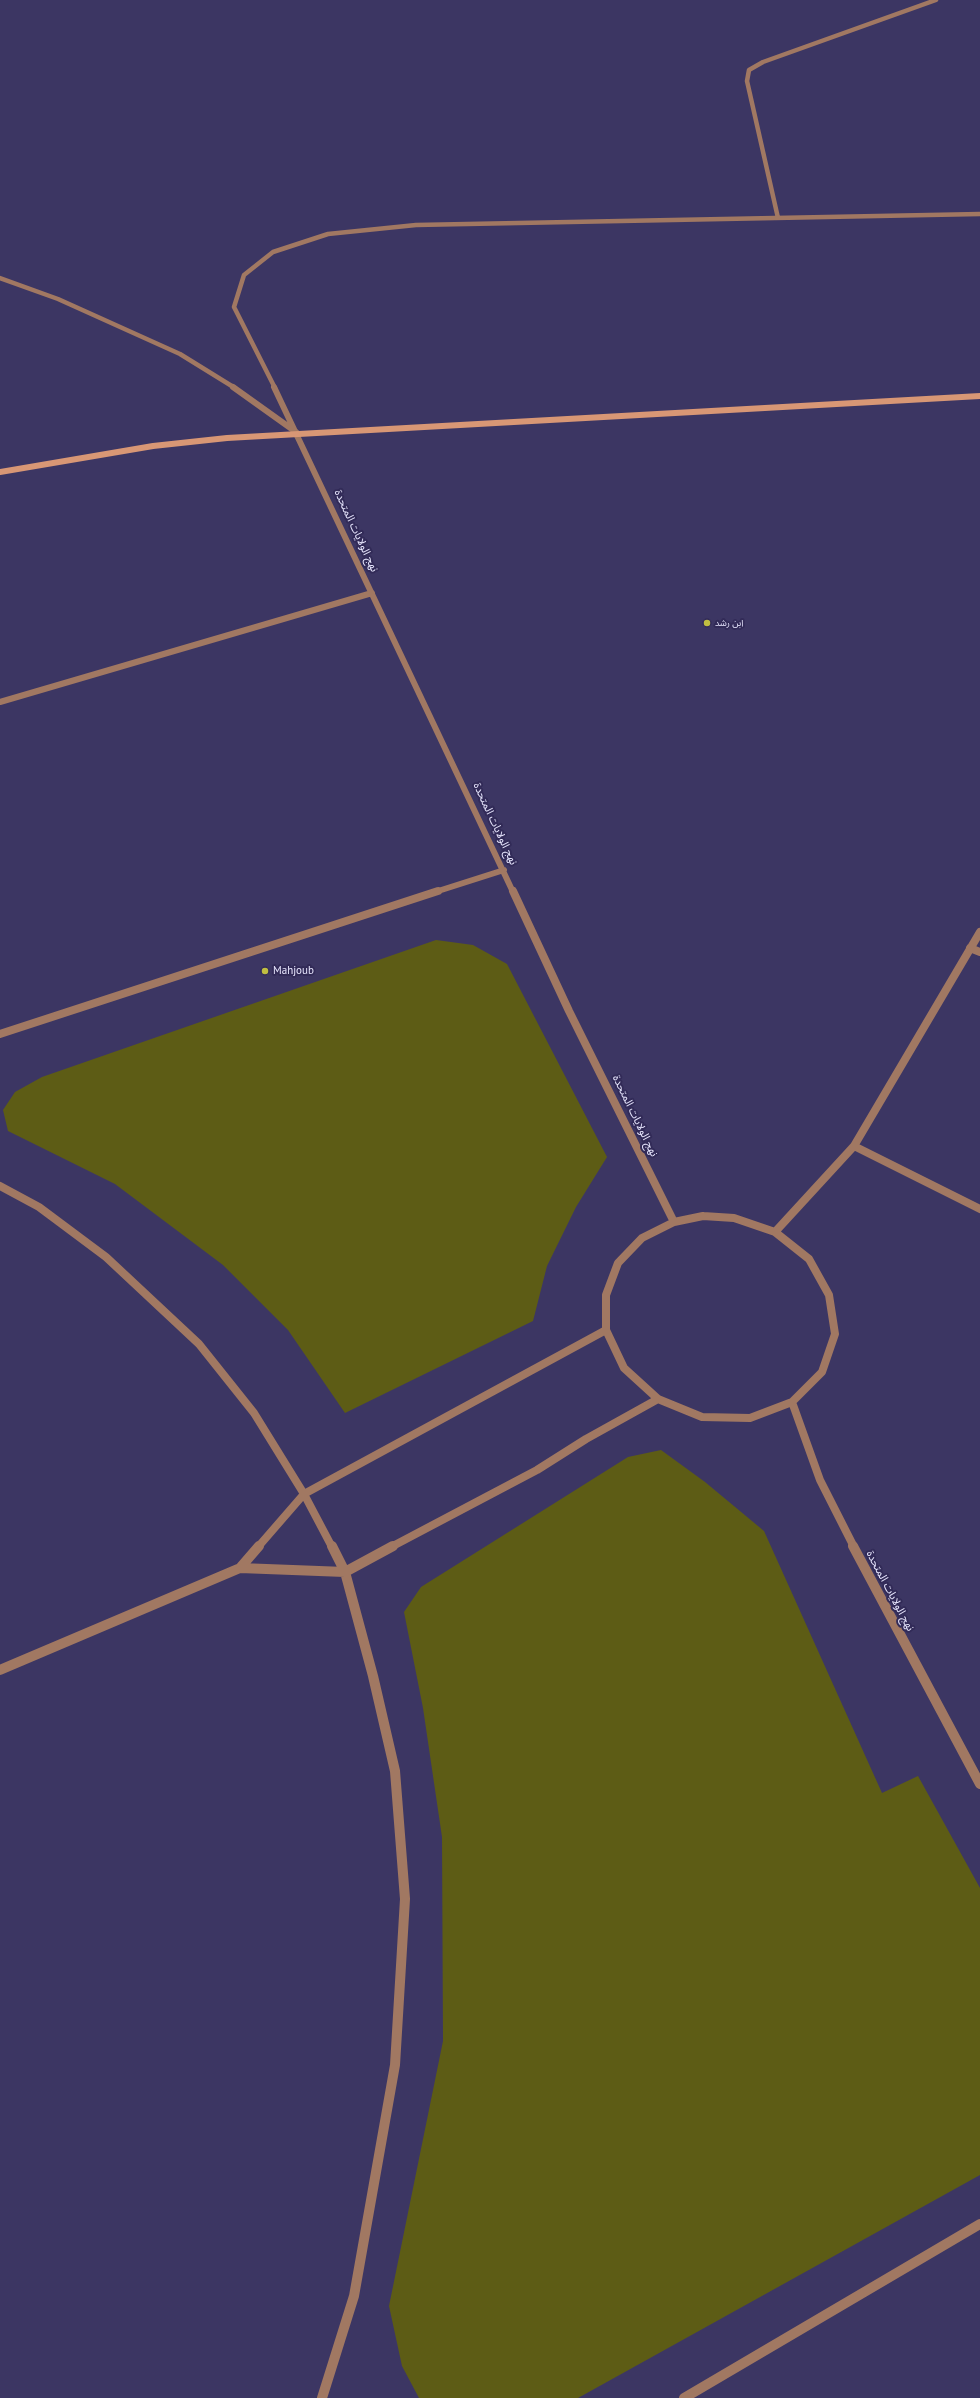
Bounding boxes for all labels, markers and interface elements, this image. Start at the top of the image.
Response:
street label: نهج الولايات المتحدة [331,488,381,574]
marker: ابن رشد [702,618,712,628]
place label: ابن رشد [715,618,743,628]
street label: نهج الولايات المتحدة [470,781,520,867]
place label: Mahjoub [273,964,314,978]
marker: Mahjoub [260,966,270,976]
street label: نهج الولايات المتحدة [609,1073,661,1159]
street label: نهج الولايات المتحدة [863,1548,917,1634]

